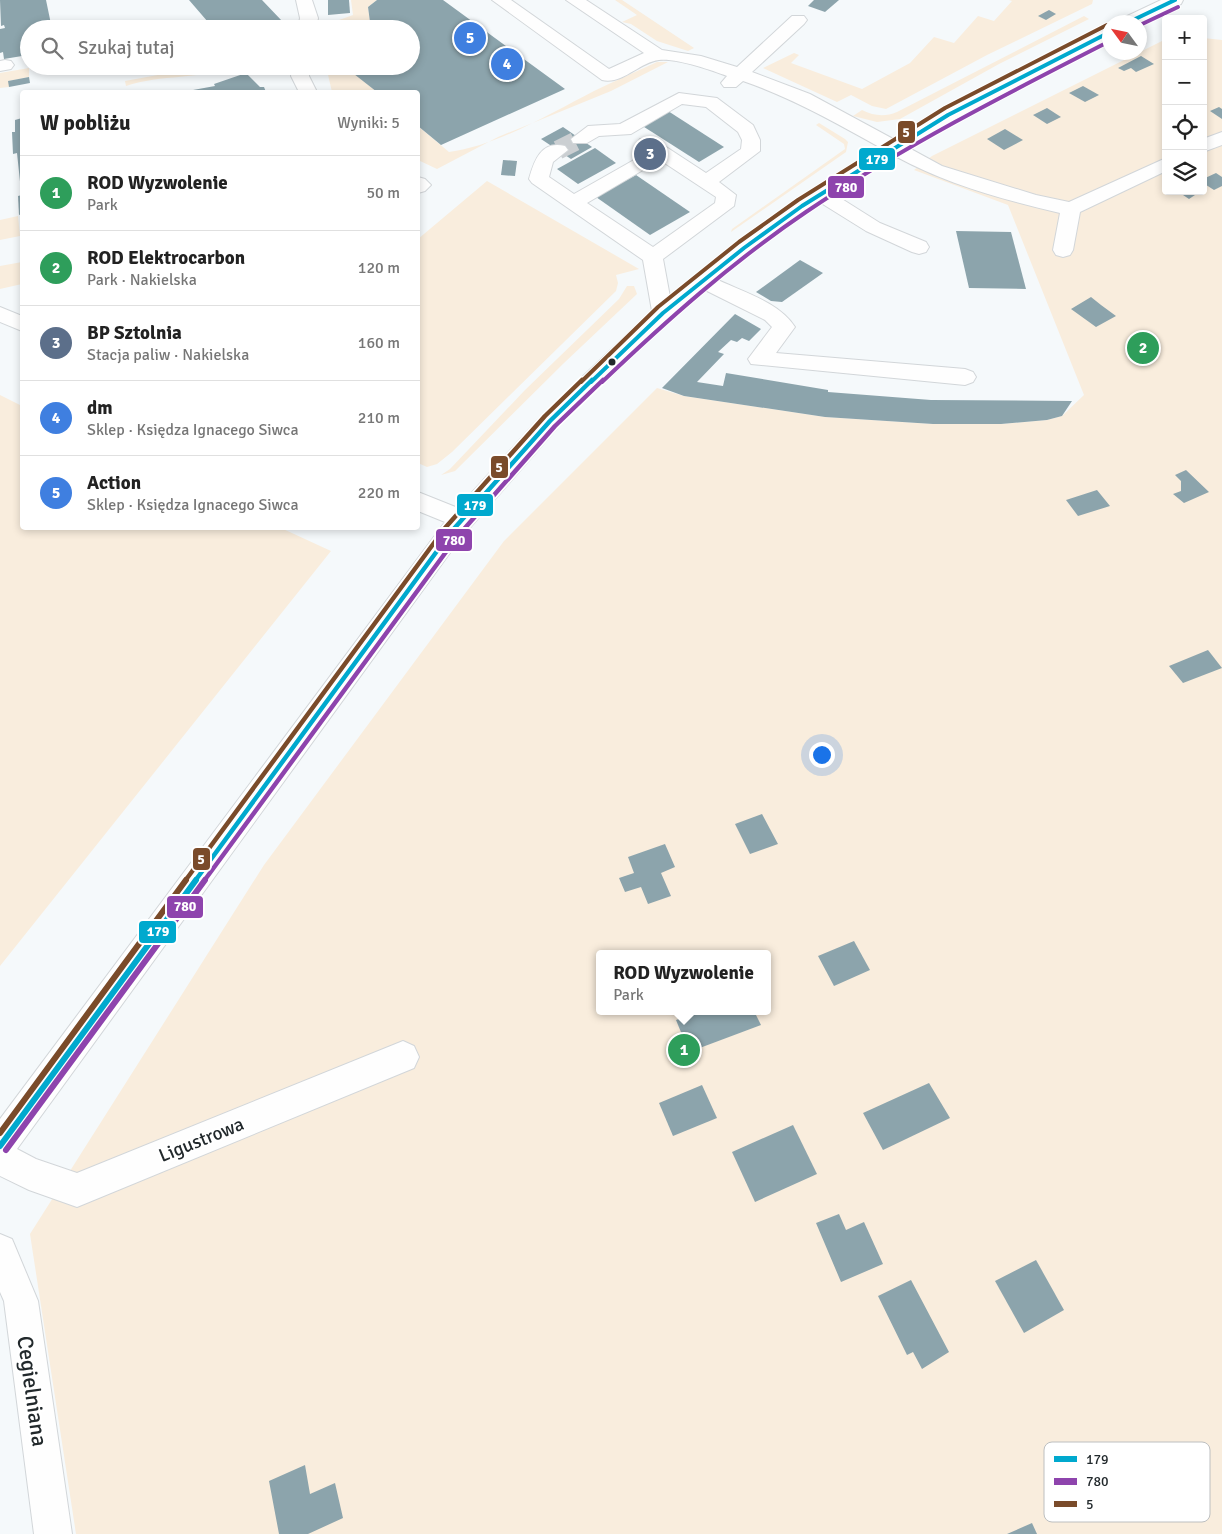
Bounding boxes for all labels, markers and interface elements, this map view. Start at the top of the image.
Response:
north arrow [1102,15,1147,60]
map controls [1162,15,1207,195]
button: + [1162,15,1207,60]
pin: 5 [454,19,486,57]
search box [20,20,420,75]
icon: search [38,34,66,62]
text: Szukaj tutaj [78,36,175,60]
pin: 4 [491,45,523,83]
button: − [1162,60,1207,105]
button: locate [1162,105,1207,150]
text: W pobliżu [40,110,131,136]
text: Wyniki: 5 [337,113,400,133]
line badge: 5 [897,120,916,144]
text: 5 [902,124,910,141]
pin: 3 [634,135,666,173]
line badge: 179 [858,147,896,171]
button: layers [1162,150,1207,195]
text: 179 [866,151,889,168]
text: ROD Wyzwolenie [87,171,228,195]
line badge: 780 [827,175,865,199]
text: 780 [835,179,858,196]
text: 1 [52,183,60,203]
text: 50 m [366,183,400,203]
text: Park [87,195,118,215]
text: ROD Elektrocarbon [87,246,245,270]
text: 2 [52,258,60,278]
text: 120 m [358,258,400,278]
text: Park · Nakielska [87,270,197,290]
text: BP Sztolnia [87,321,182,345]
pin: 2 [1127,329,1159,367]
text: 3 [52,333,60,353]
text: 160 m [358,333,400,353]
text: Stacja paliw · Nakielska [87,345,249,365]
unlabelled marker [607,357,617,367]
text: dm [87,396,113,420]
text: 4 [52,408,60,428]
text: 210 m [358,408,400,428]
text: Sklep · Księdza Ignacego Siwca [87,420,299,440]
line badge: 5 [490,455,509,479]
text: 5 [495,459,503,476]
text: Action [87,471,141,495]
text: 5 [52,483,60,503]
text: 220 m [358,483,400,503]
line badge: 179 [456,493,494,517]
text: Sklep · Księdza Ignacego Siwca [87,495,299,515]
text: 179 [464,497,487,514]
line badge: 780 [435,528,473,552]
text: 780 [443,532,466,549]
your location [809,742,835,768]
line badge: 5 [192,847,211,871]
text: 5 [197,851,205,868]
line badge: 780 [166,895,204,919]
text: 780 [174,898,197,915]
line badge: 179 [138,920,177,944]
text: 179 [147,923,170,940]
popup [596,950,771,1015]
text: ROD Wyzwolenie [613,961,754,985]
text: Park [613,985,644,1005]
pin: 1 [668,1031,700,1069]
street label: Ligustrowa [155,1112,247,1168]
street label: Cegielniana [11,1334,54,1448]
legend [1044,1442,1210,1522]
text: 179 [1086,1451,1109,1468]
text: 780 [1086,1473,1109,1490]
text: 5 [1086,1496,1094,1513]

